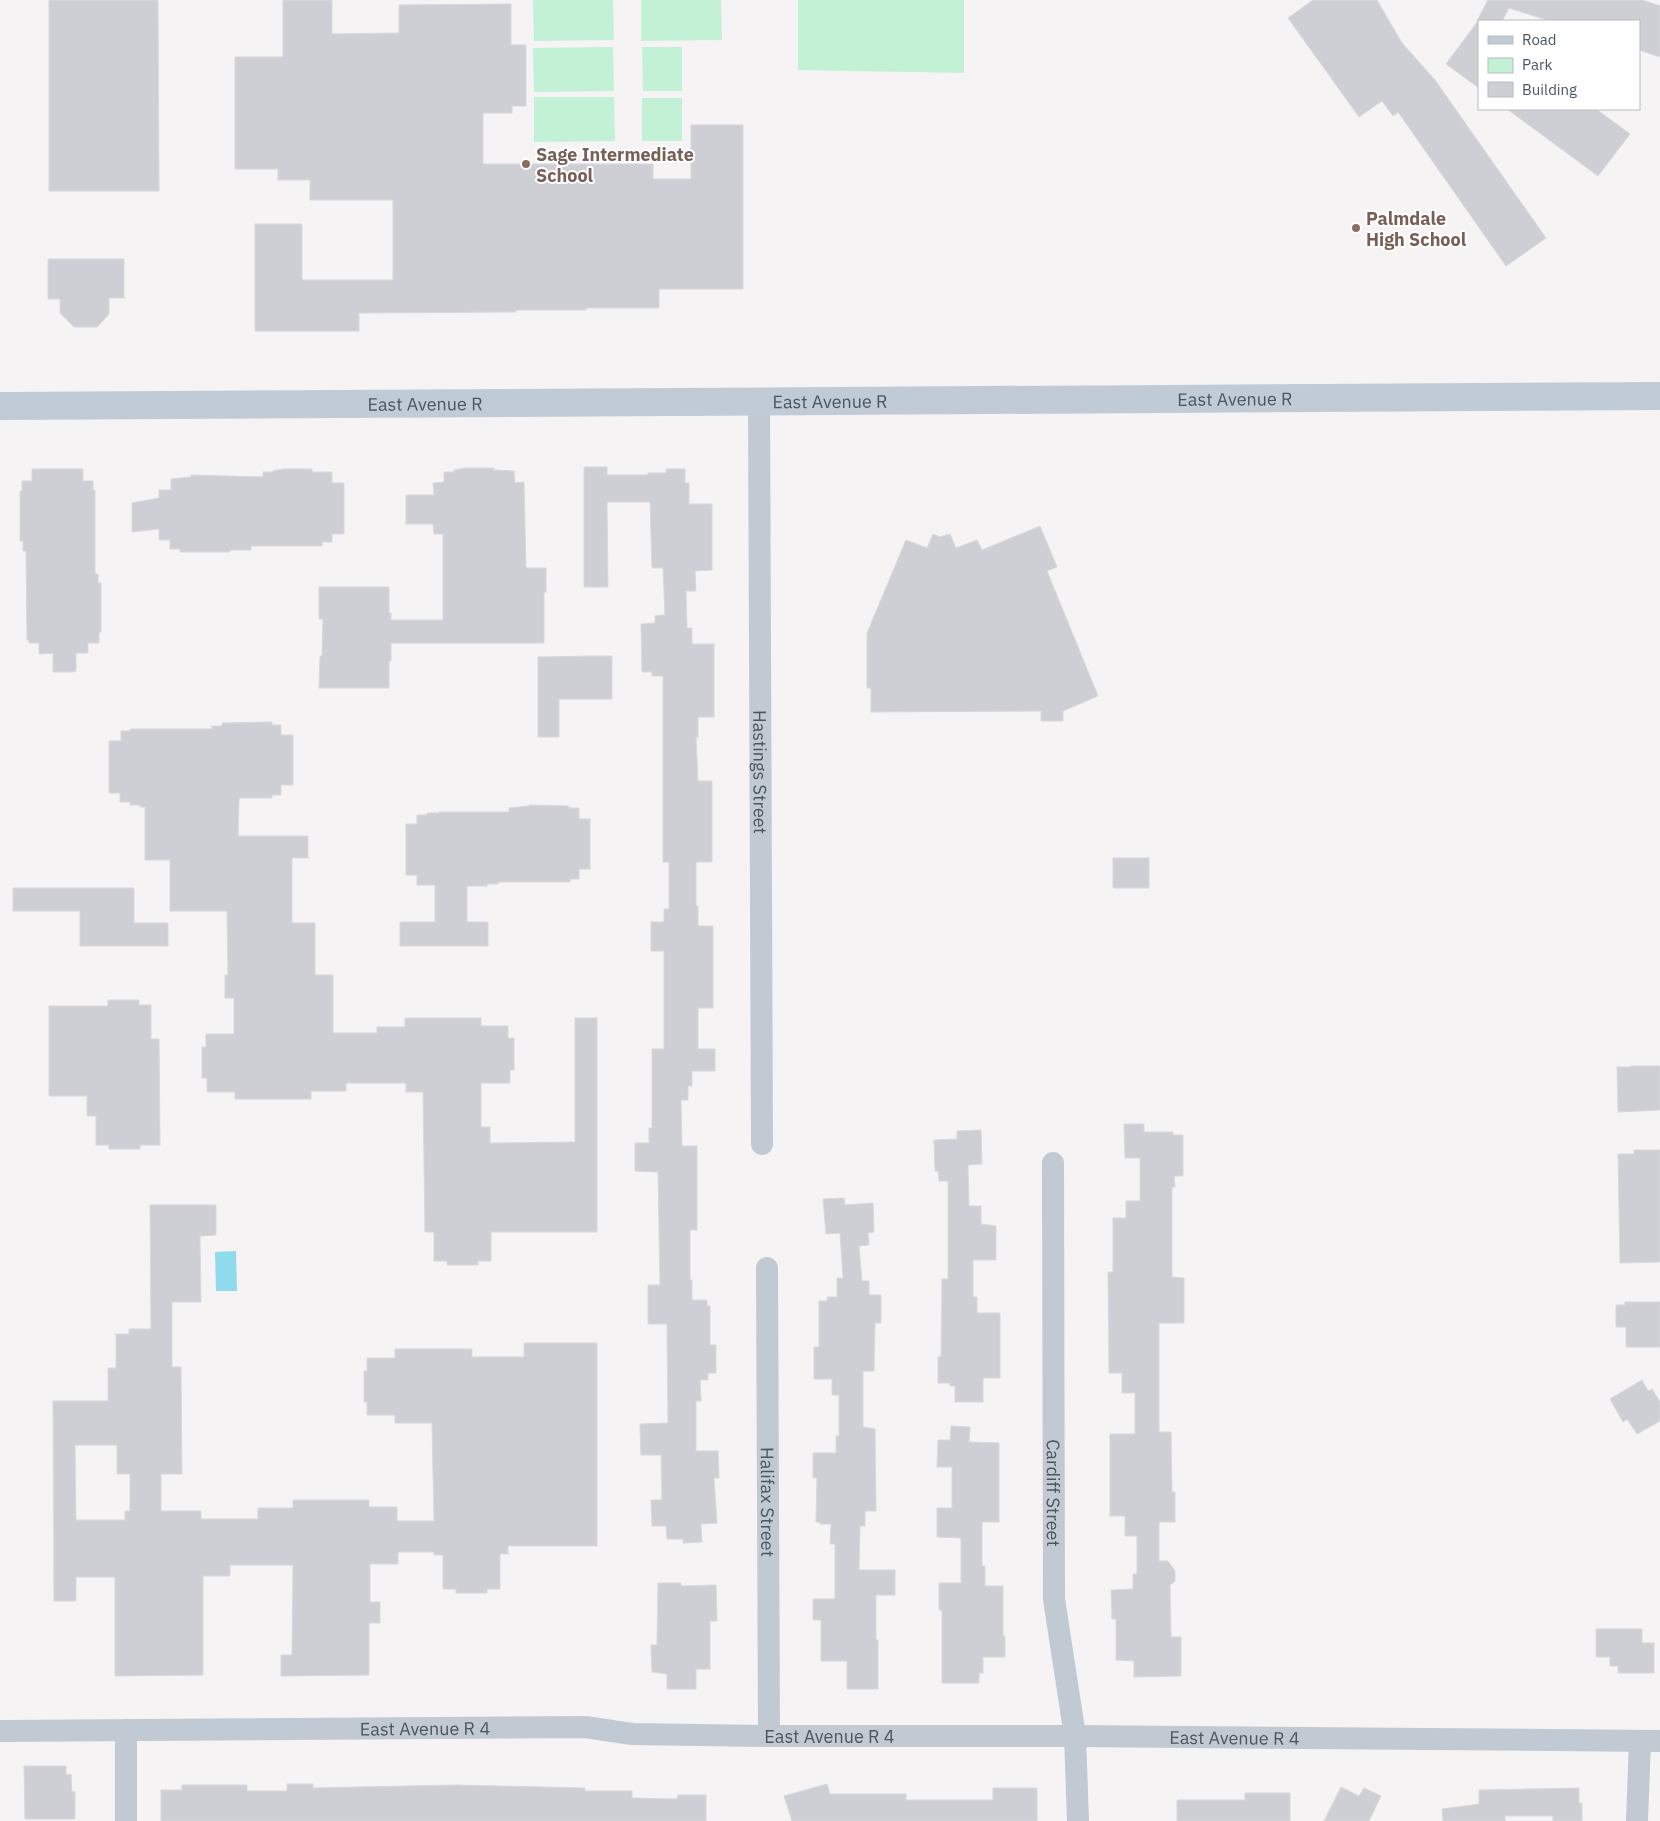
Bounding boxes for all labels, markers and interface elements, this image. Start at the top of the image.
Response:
legend [1478,20,1640,110]
text: Road [1522,30,1557,49]
text: Park [1522,55,1552,74]
text: Building [1522,80,1577,99]
place label: Sage Intermediate School [536,143,694,187]
marker: Sage Intermediate School [520,158,532,170]
place label: Palmdale High School [1366,207,1467,251]
marker: Palmdale High School [1350,222,1362,234]
street label: East Avenue R [1177,387,1293,410]
street label: East Avenue R [772,389,888,413]
street label: East Avenue R [367,392,483,415]
street label: Hastings Street [749,710,772,834]
street label: Cardiff Street [1042,1439,1065,1547]
street label: Halifax Street [756,1447,780,1557]
street label: East Avenue R 4 [360,1716,490,1740]
street label: East Avenue R 4 [764,1725,895,1748]
street label: East Avenue R 4 [1169,1725,1300,1749]

